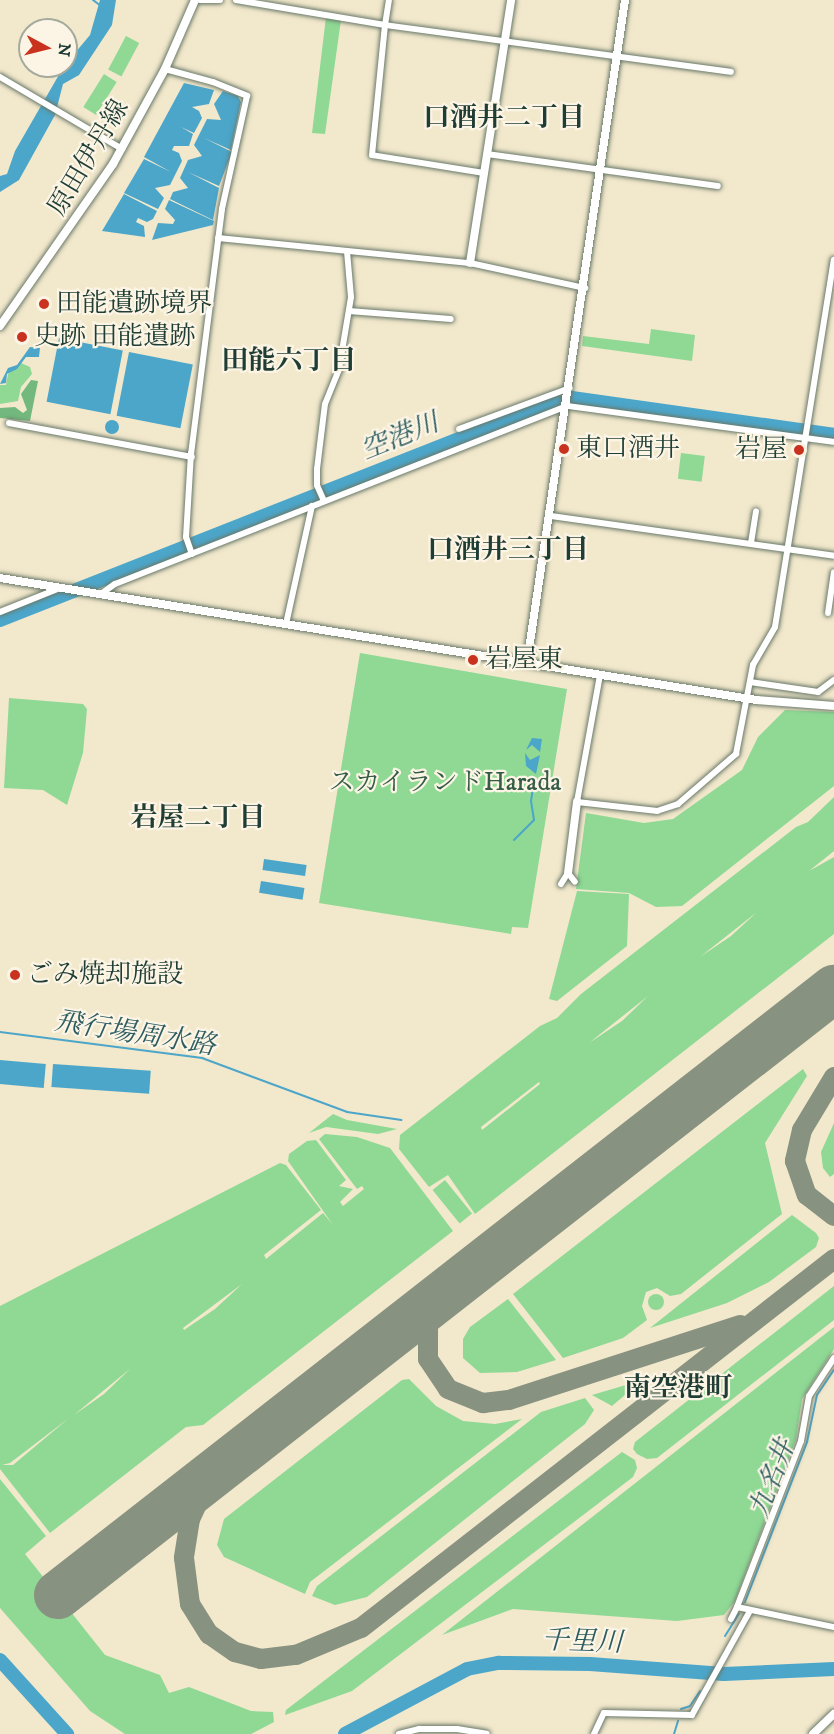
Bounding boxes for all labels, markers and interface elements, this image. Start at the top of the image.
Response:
north arrow [18,18,78,78]
text: N [53,42,75,58]
street label: 原田伊丹線 [42,94,136,222]
district label: 口酒井二丁目 [423,103,585,135]
place label: 田能遺跡境界 [56,288,212,320]
marker: 田能遺跡境界 [37,297,51,311]
place label: 史跡 田能遺跡 [34,321,196,353]
marker: 史跡 田能遺跡 [15,330,29,344]
district label: 田能六丁目 [222,346,356,378]
water label: 空港川 [356,407,444,467]
place label: 東口酒井 [576,433,680,465]
place label: 岩屋 [735,434,787,466]
marker: 東口酒井 [557,442,571,456]
marker: 岩屋 [792,443,806,457]
district label: 口酒井三丁目 [427,535,589,567]
place label: 岩屋東 [485,644,563,676]
marker: 岩屋東 [466,653,480,667]
park label: スカイランドHarada [328,767,562,799]
district label: 岩屋二丁目 [131,803,265,835]
place label: ごみ焼却施設 [27,959,183,991]
marker: ごみ焼却施設 [8,968,22,982]
water label: 飛行場周水路 [52,1005,218,1063]
district label: 南空港町 [624,1373,732,1405]
water label: 九名井 [743,1435,803,1523]
water label: 千里川 [541,1624,623,1660]

